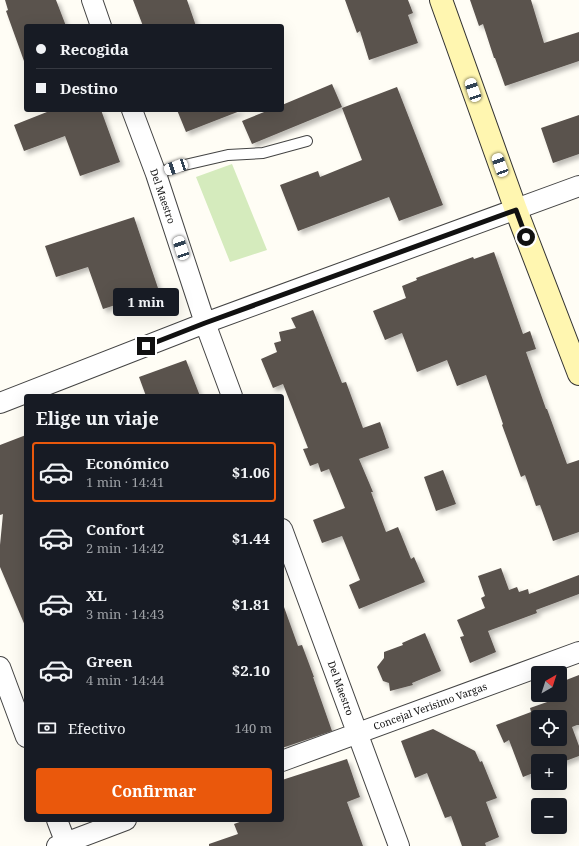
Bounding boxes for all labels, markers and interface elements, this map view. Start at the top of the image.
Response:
text: Recogida [60,39,129,59]
car [463,77,483,103]
text: Destino [60,78,118,98]
car [490,152,510,178]
car [163,157,189,177]
street label: Del Maestro [147,167,179,226]
route start [517,228,535,246]
car [172,235,190,261]
callout: 1 min [113,288,179,316]
text: 1 min [128,293,164,311]
route end [137,337,155,355]
text: Elige un viaje [36,406,159,430]
text: Económico [86,453,169,473]
icon: car [38,454,74,490]
text: $1.06 [232,462,270,482]
text: 1 min · 14:41 [86,473,164,491]
text: Confort [86,519,145,539]
icon: car [38,520,74,556]
text: $1.44 [232,528,270,548]
text: 2 min · 14:42 [86,539,164,557]
text: XL [86,585,107,605]
icon: car [38,586,74,622]
text: $1.81 [232,594,270,614]
text: 3 min · 14:43 [86,605,164,623]
text: Green [86,651,133,671]
icon: car [38,652,74,688]
street label: Del Maestro [325,659,357,717]
text: $2.10 [232,660,270,680]
north arrow [531,666,567,702]
map controls [531,666,567,834]
text: 4 min · 14:44 [86,671,164,689]
street label: Concejal Verisimo Vargas [371,679,489,733]
button: locate [531,710,567,746]
icon: cash [36,717,58,739]
text: Efectivo [68,718,126,738]
text: 140 m [235,719,272,737]
button: + [531,754,567,790]
button: Confirmar [36,768,272,814]
button: − [531,798,567,834]

